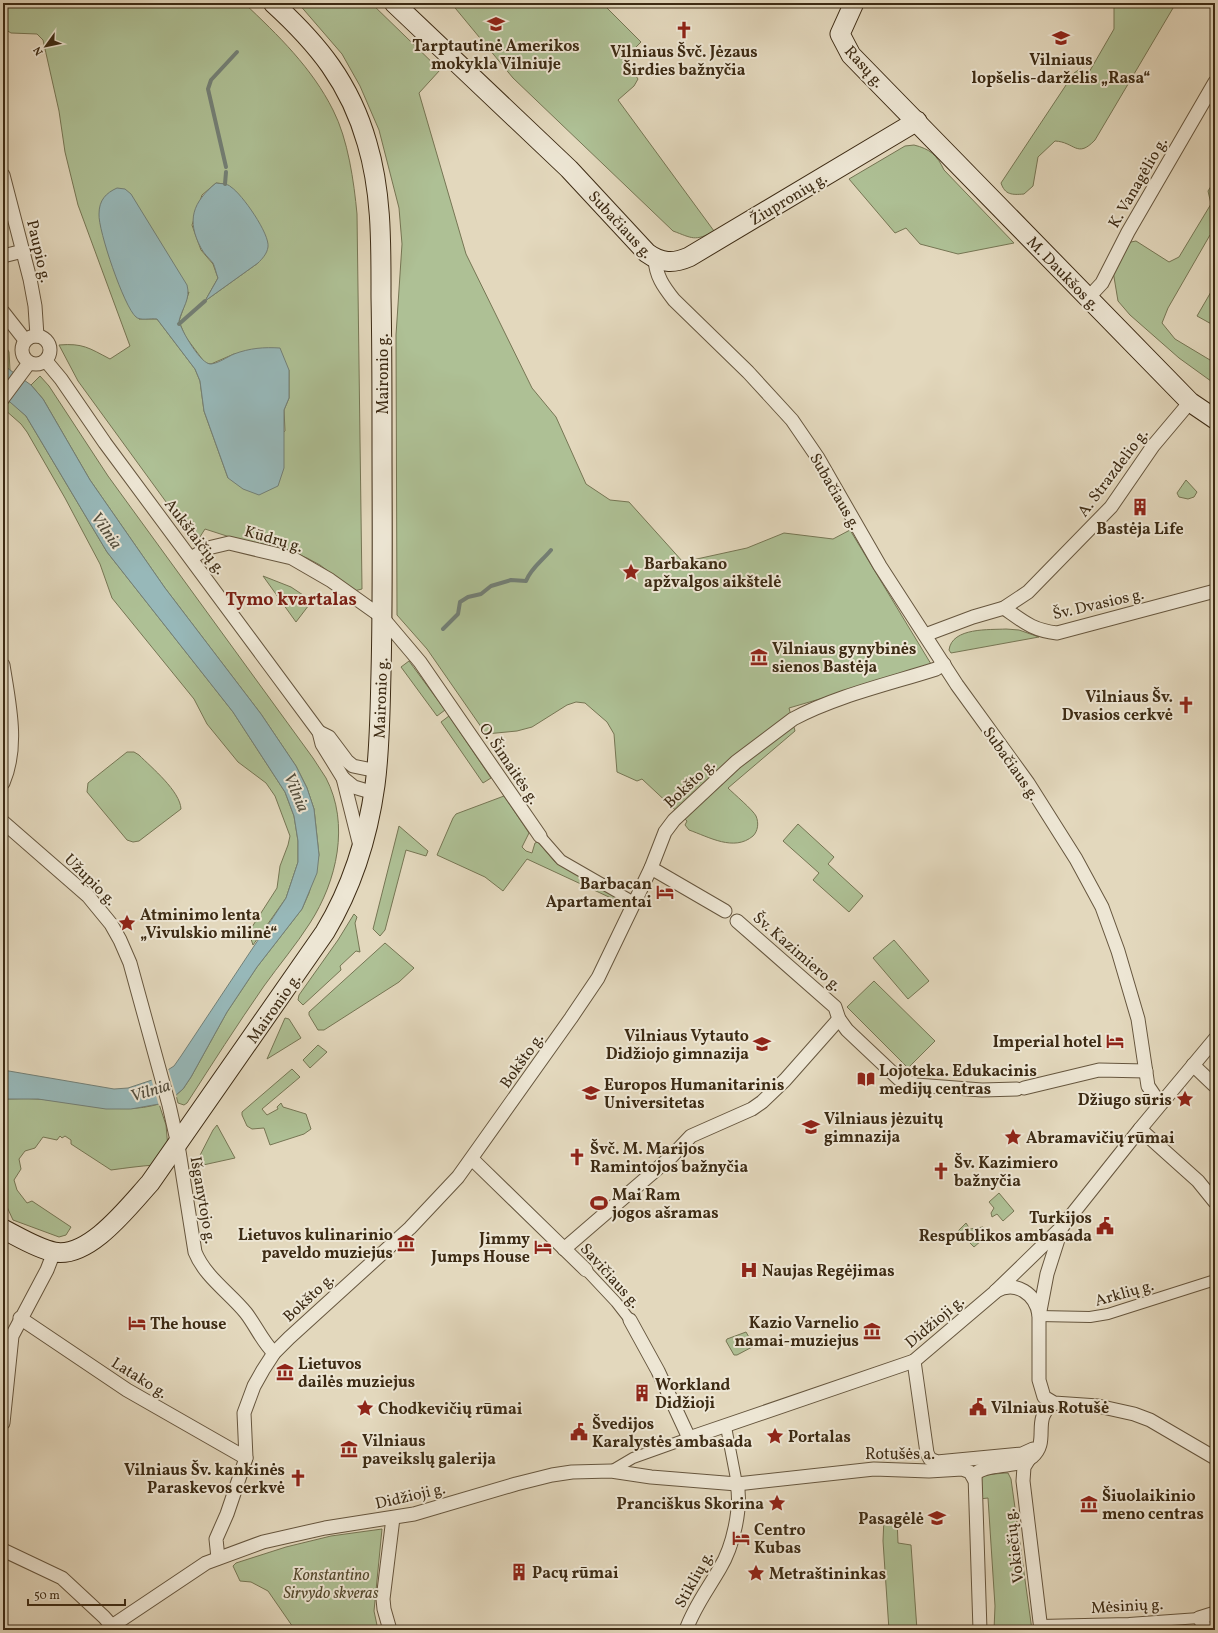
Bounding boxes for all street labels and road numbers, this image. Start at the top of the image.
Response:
street label: Rasų g. [839,41,888,93]
street label: K. Vanagėlio g. [1104,134,1174,232]
street label: Žiupronių g. [746,167,832,232]
street label: Subačiaus g. [582,187,657,264]
street label: Paupio g. [20,218,56,285]
street label: M. Daukšos g. [1021,232,1104,317]
street label: Maironio g. [373,334,395,414]
street label: A. Strazdelio g. [1073,425,1154,522]
street label: Subačiaus g. [803,449,865,535]
street label: Aukštaičių g. [159,495,230,580]
street label: Kūdrų g. [242,521,305,559]
street label: Šv. Dvasios g. [1050,583,1146,626]
street label: Maironio g. [370,657,394,739]
street label: O. Šimaitės g. [473,718,545,809]
street label: Subačiaus g. [977,723,1044,805]
street label: Bokšto g. [660,755,721,814]
street label: Užupio g. [59,849,121,911]
street label: Šv. Kazimiero g. [747,907,847,997]
street label: Maironio g. [242,970,307,1049]
street label: Bokšto g. [496,1029,550,1093]
street label: Išganytojo g. [184,1155,221,1246]
street label: Savičiaus g. [574,1239,645,1314]
street label: Bokšto g. [279,1269,340,1328]
street label: Arklių g. [1092,1275,1157,1313]
street label: Didžioji g. [901,1291,970,1354]
street label: Latako g. [107,1353,171,1405]
street label: Rotušės a. [865,1444,935,1466]
street label: Didžioji g. [373,1478,448,1516]
street label: Vokiečių g. [999,1507,1030,1584]
street label: Stiklių g. [670,1548,719,1612]
street label: Mėsinių g. [1090,1594,1164,1620]

